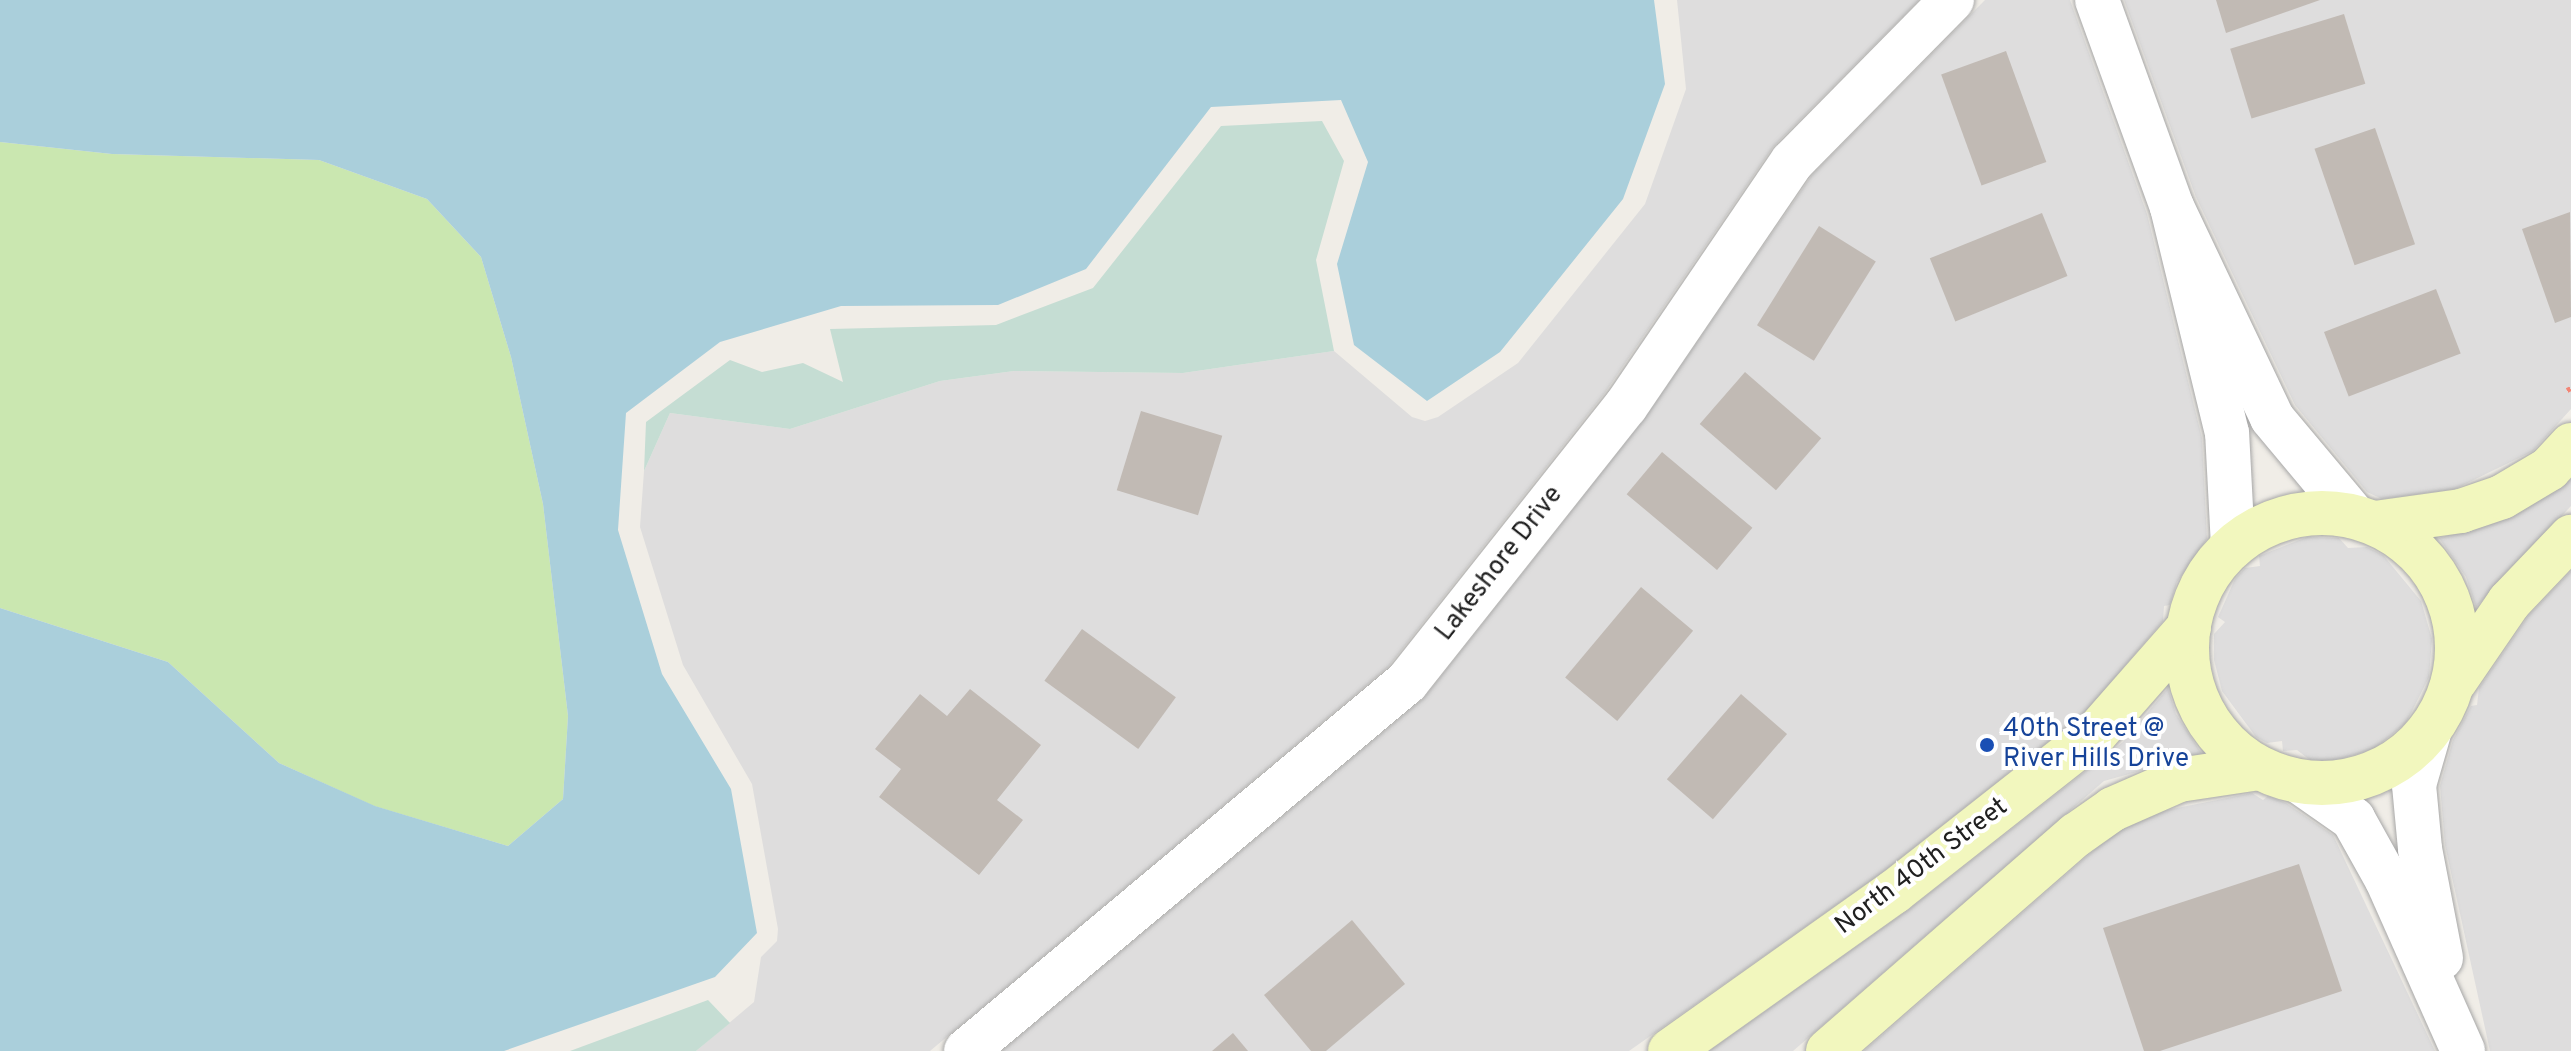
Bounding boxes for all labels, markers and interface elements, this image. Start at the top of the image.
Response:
street label: Lakeshore Drive [1430,480,1570,648]
place label: 40th Street @ River Hills Drive [2003,714,2189,776]
marker: 40th Street @ River Hills Drive [1978,736,1996,754]
street label: North 40th Street [1830,792,2014,942]

